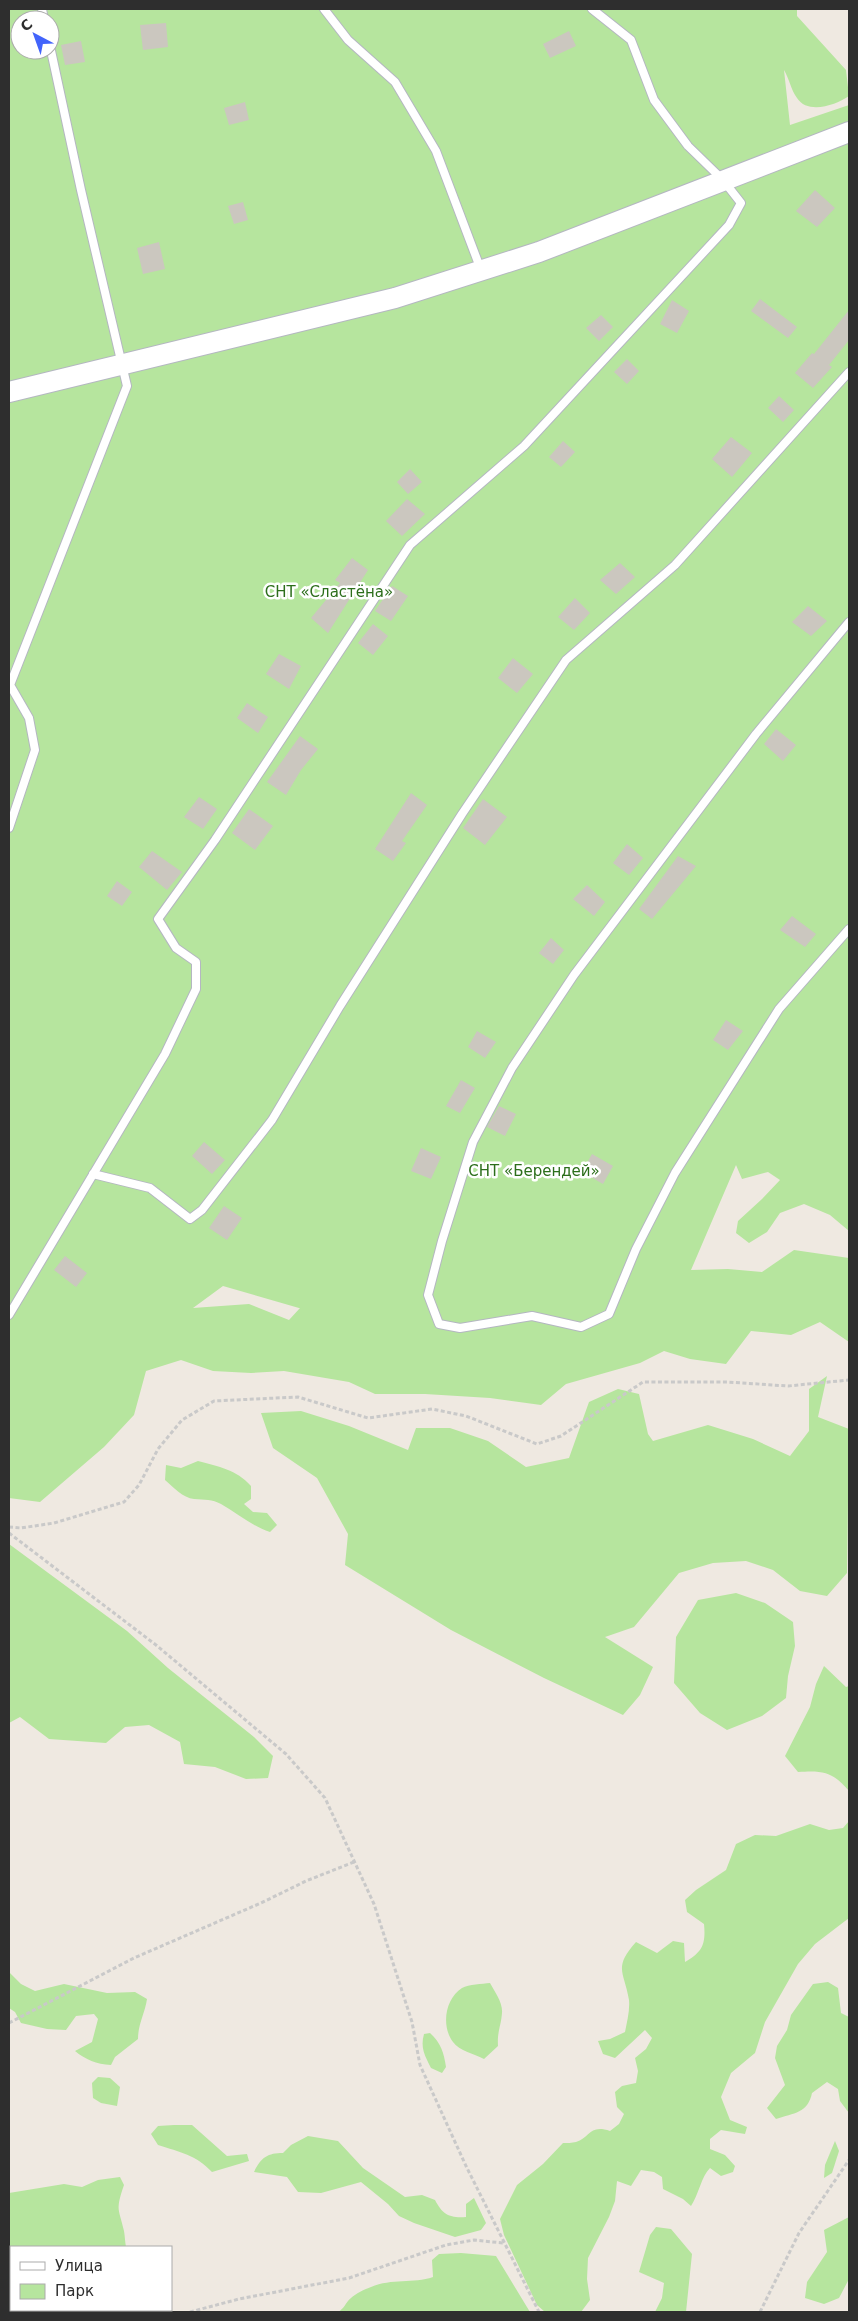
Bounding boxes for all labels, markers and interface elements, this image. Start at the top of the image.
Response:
north arrow [10,10,60,60]
text: С [17,16,36,35]
park label: СНТ «Сластёна» [265,583,393,601]
park label: СНТ «Берендей» [468,1162,600,1180]
legend [10,2246,172,2311]
text: Улица [55,2257,103,2275]
text: Парк [55,2282,94,2300]

